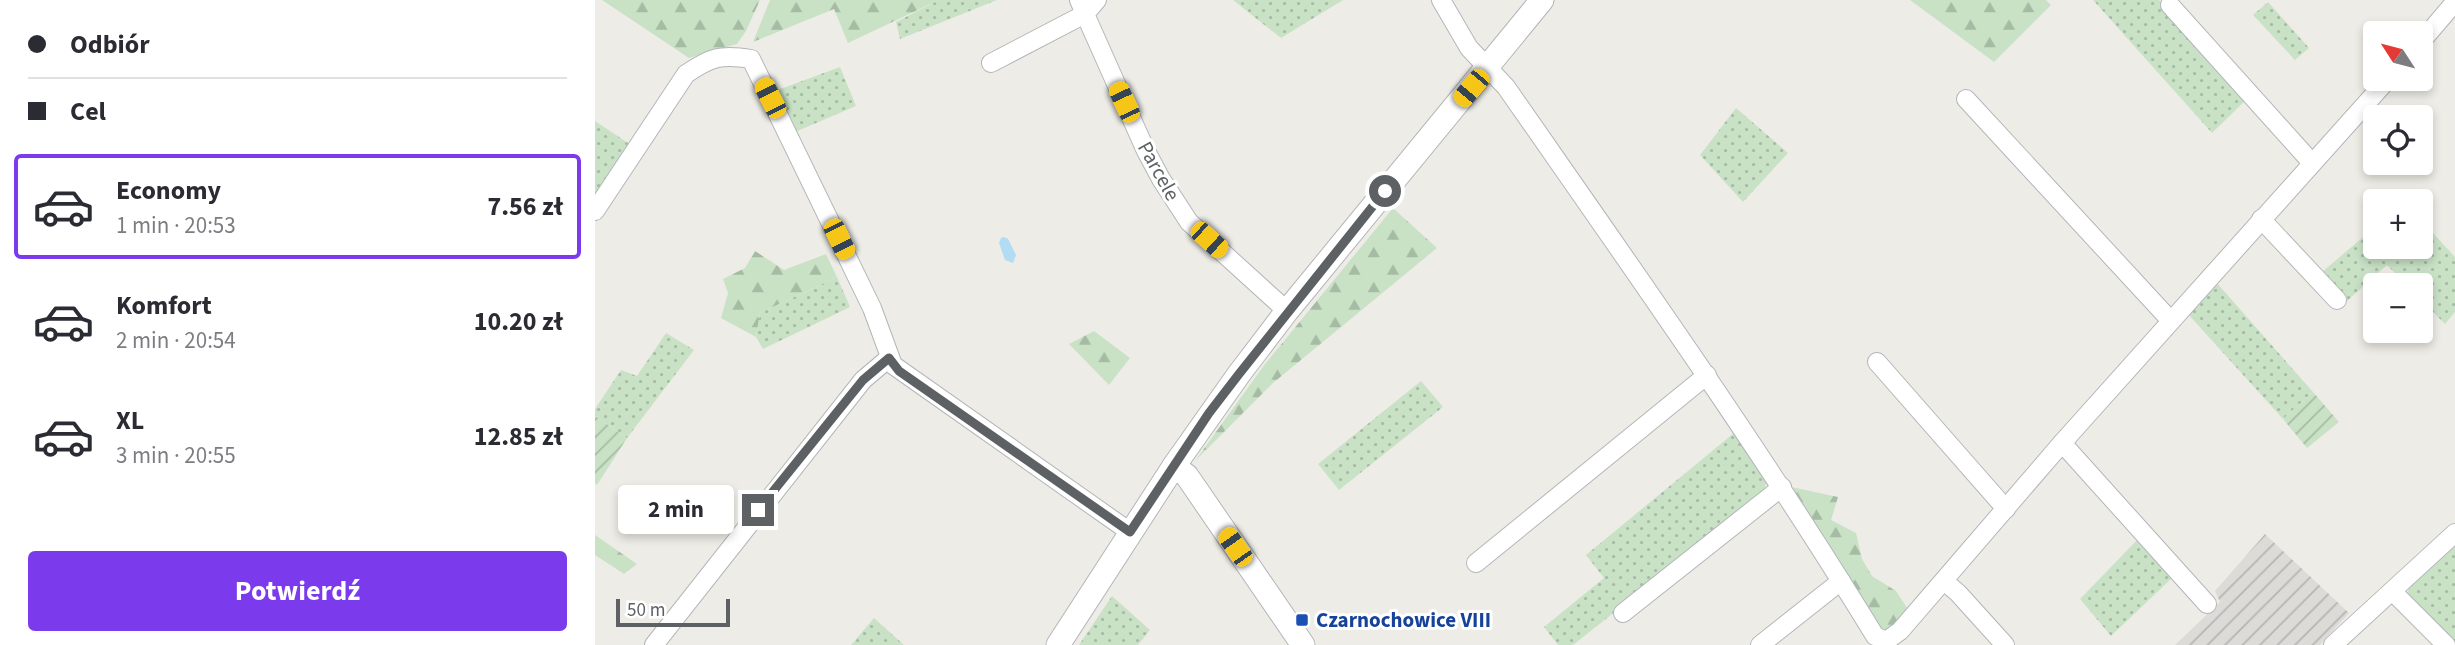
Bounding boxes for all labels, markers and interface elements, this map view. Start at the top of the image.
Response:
north arrow [2363,21,2433,91]
map controls [2363,21,2433,343]
text: Odbiór [70,26,150,63]
car [1450,65,1493,111]
car [752,75,789,121]
car [1106,79,1143,125]
text: Cel [70,93,106,130]
button: locate [2363,105,2433,175]
street label: Parcele [1130,136,1188,206]
text: Economy [116,172,221,209]
icon: car [32,175,95,238]
route start [1369,175,1401,207]
text: 7.56 zł [488,188,563,225]
button: + [2363,189,2433,259]
text: 1 min · 20:53 [116,209,236,242]
car [821,216,858,262]
car [1187,218,1232,262]
button: − [2363,273,2433,343]
text: Komfort [116,287,212,324]
icon: car [32,290,95,353]
text: 10.20 zł [474,303,563,340]
text: 2 min · 20:54 [116,324,236,357]
text: XL [116,402,144,439]
icon: car [32,405,95,468]
text: 12.85 zł [474,418,563,455]
text: 3 min · 20:55 [116,439,236,472]
callout: 2 min [618,486,733,534]
text: 2 min [648,493,704,526]
route end [742,494,774,526]
car [1215,524,1256,570]
button: Potwierdź [28,551,567,631]
scale bar [616,596,730,628]
text: 50 m [627,597,665,624]
place label: Czarnochowice VIII [1316,605,1491,635]
marker: Czarnochowice VIII [1294,612,1310,628]

